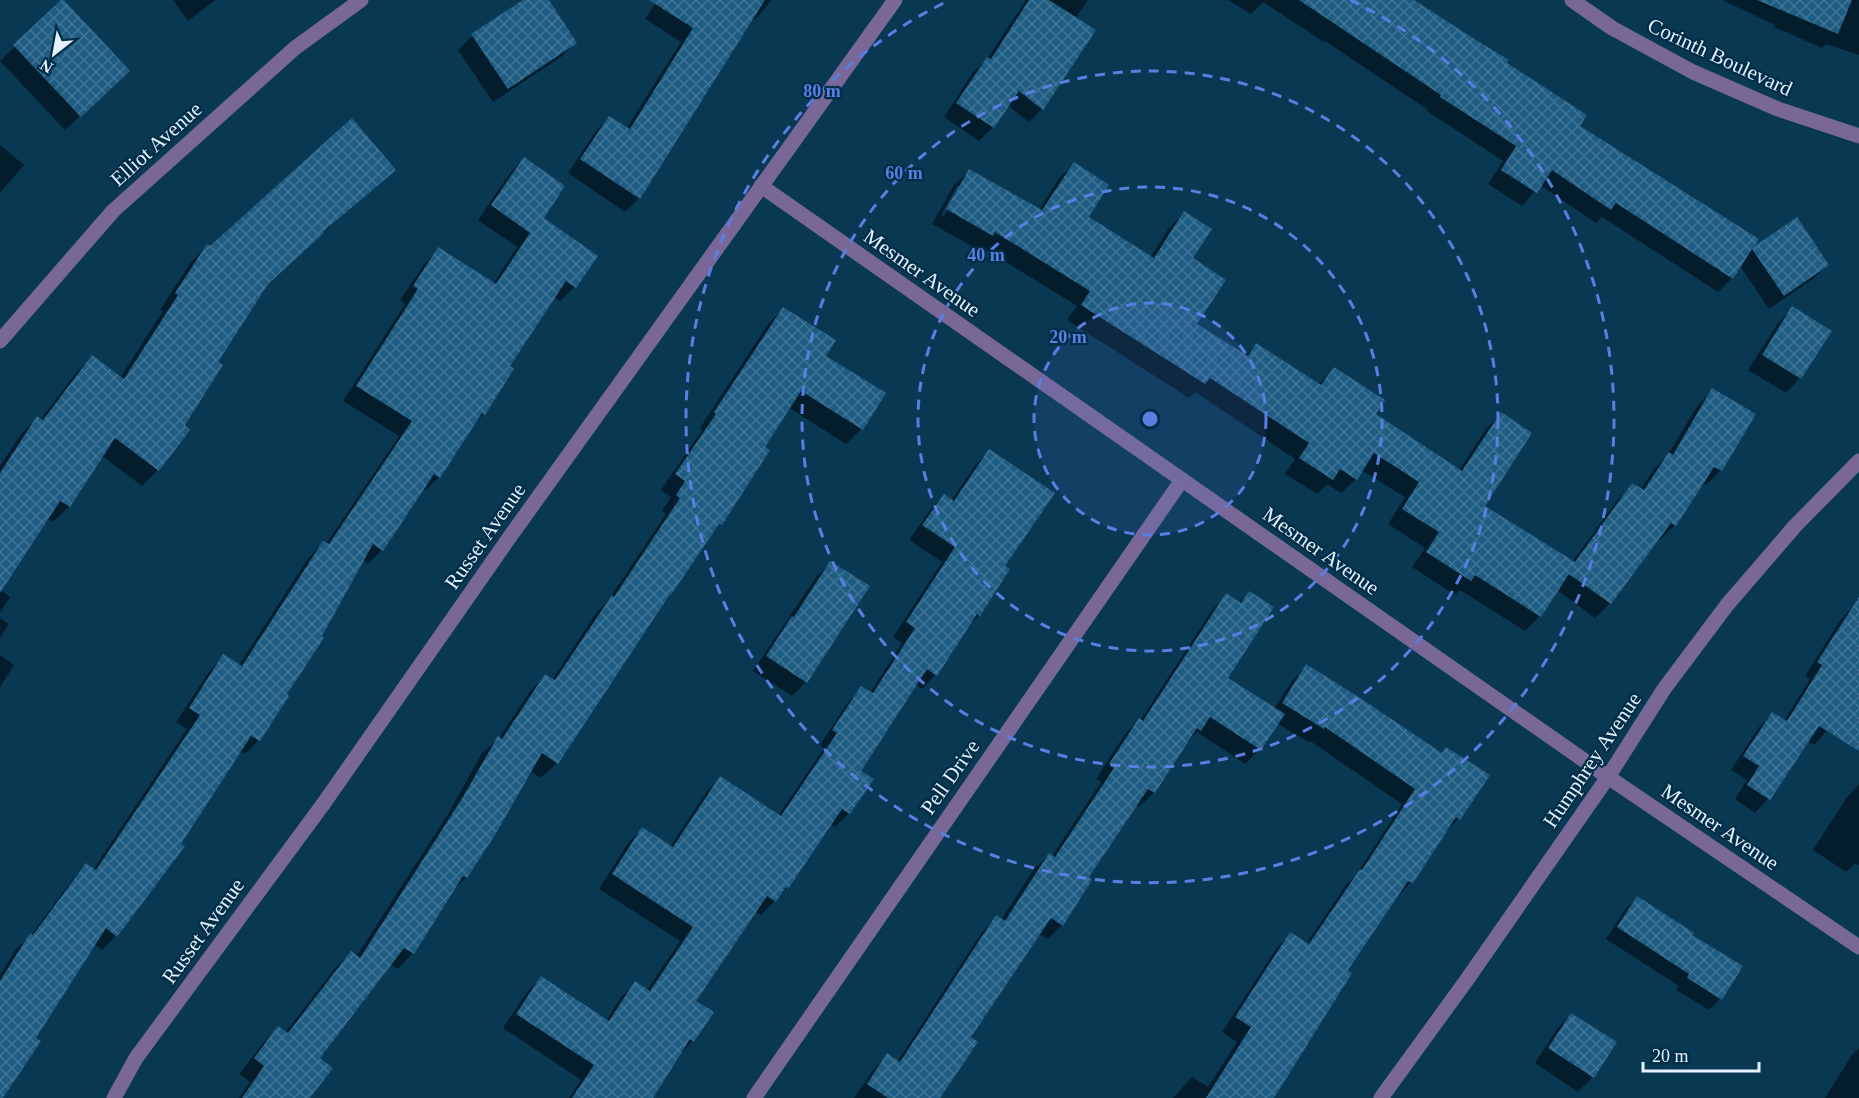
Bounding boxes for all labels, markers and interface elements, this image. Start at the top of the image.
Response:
street label: Corinth Boulevard [1644,13,1797,101]
north arrow [24,24,84,84]
text: N [37,56,56,77]
text: 80 m [803,81,841,101]
street label: Elliot Avenue [105,97,207,191]
text: 60 m [885,163,923,183]
street label: Mesmer Avenue [859,224,985,322]
text: 40 m [967,245,1005,265]
text: 20 m [1049,327,1087,347]
centre of rings [1140,409,1160,429]
street label: Russet Avenue [440,478,530,594]
street label: Mesmer Avenue [1258,502,1384,600]
street label: Humphrey Avenue [1538,688,1646,832]
street label: Pell Drive [916,735,984,819]
street label: Mesmer Avenue [1657,779,1783,875]
street label: Russet Avenue [157,874,249,988]
scale bar [1643,1035,1758,1073]
text: 20 m [1652,1046,1689,1066]

